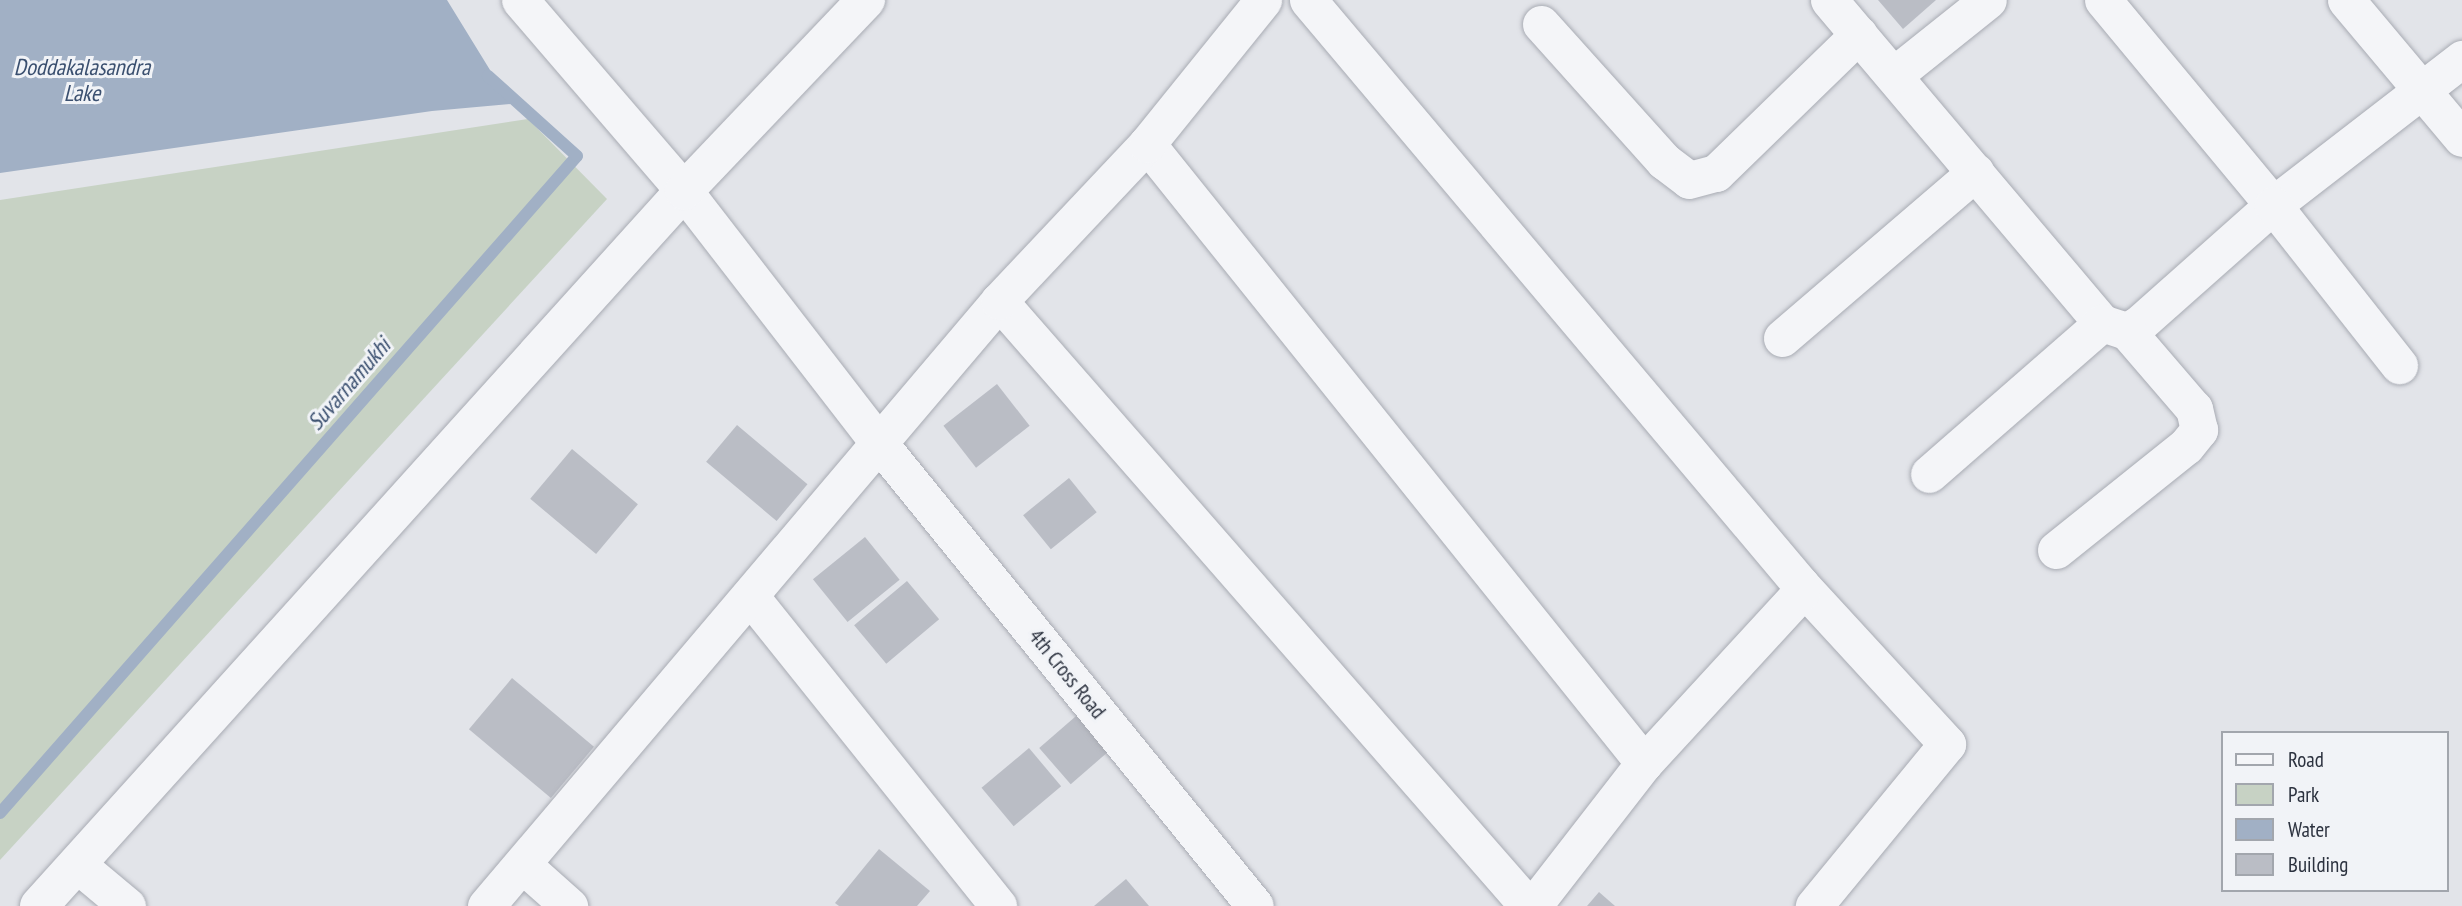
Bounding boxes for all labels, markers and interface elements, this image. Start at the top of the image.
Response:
water label: Doddakalasandra Lake [14,53,150,107]
water label: Suvarnamukhi [302,332,396,436]
street label: 4th Cross Road [1023,624,1111,724]
legend [2220,731,2448,892]
text: Road [2288,746,2324,773]
text: Park [2288,781,2319,808]
text: Water [2288,816,2330,843]
text: Building [2288,851,2348,878]

